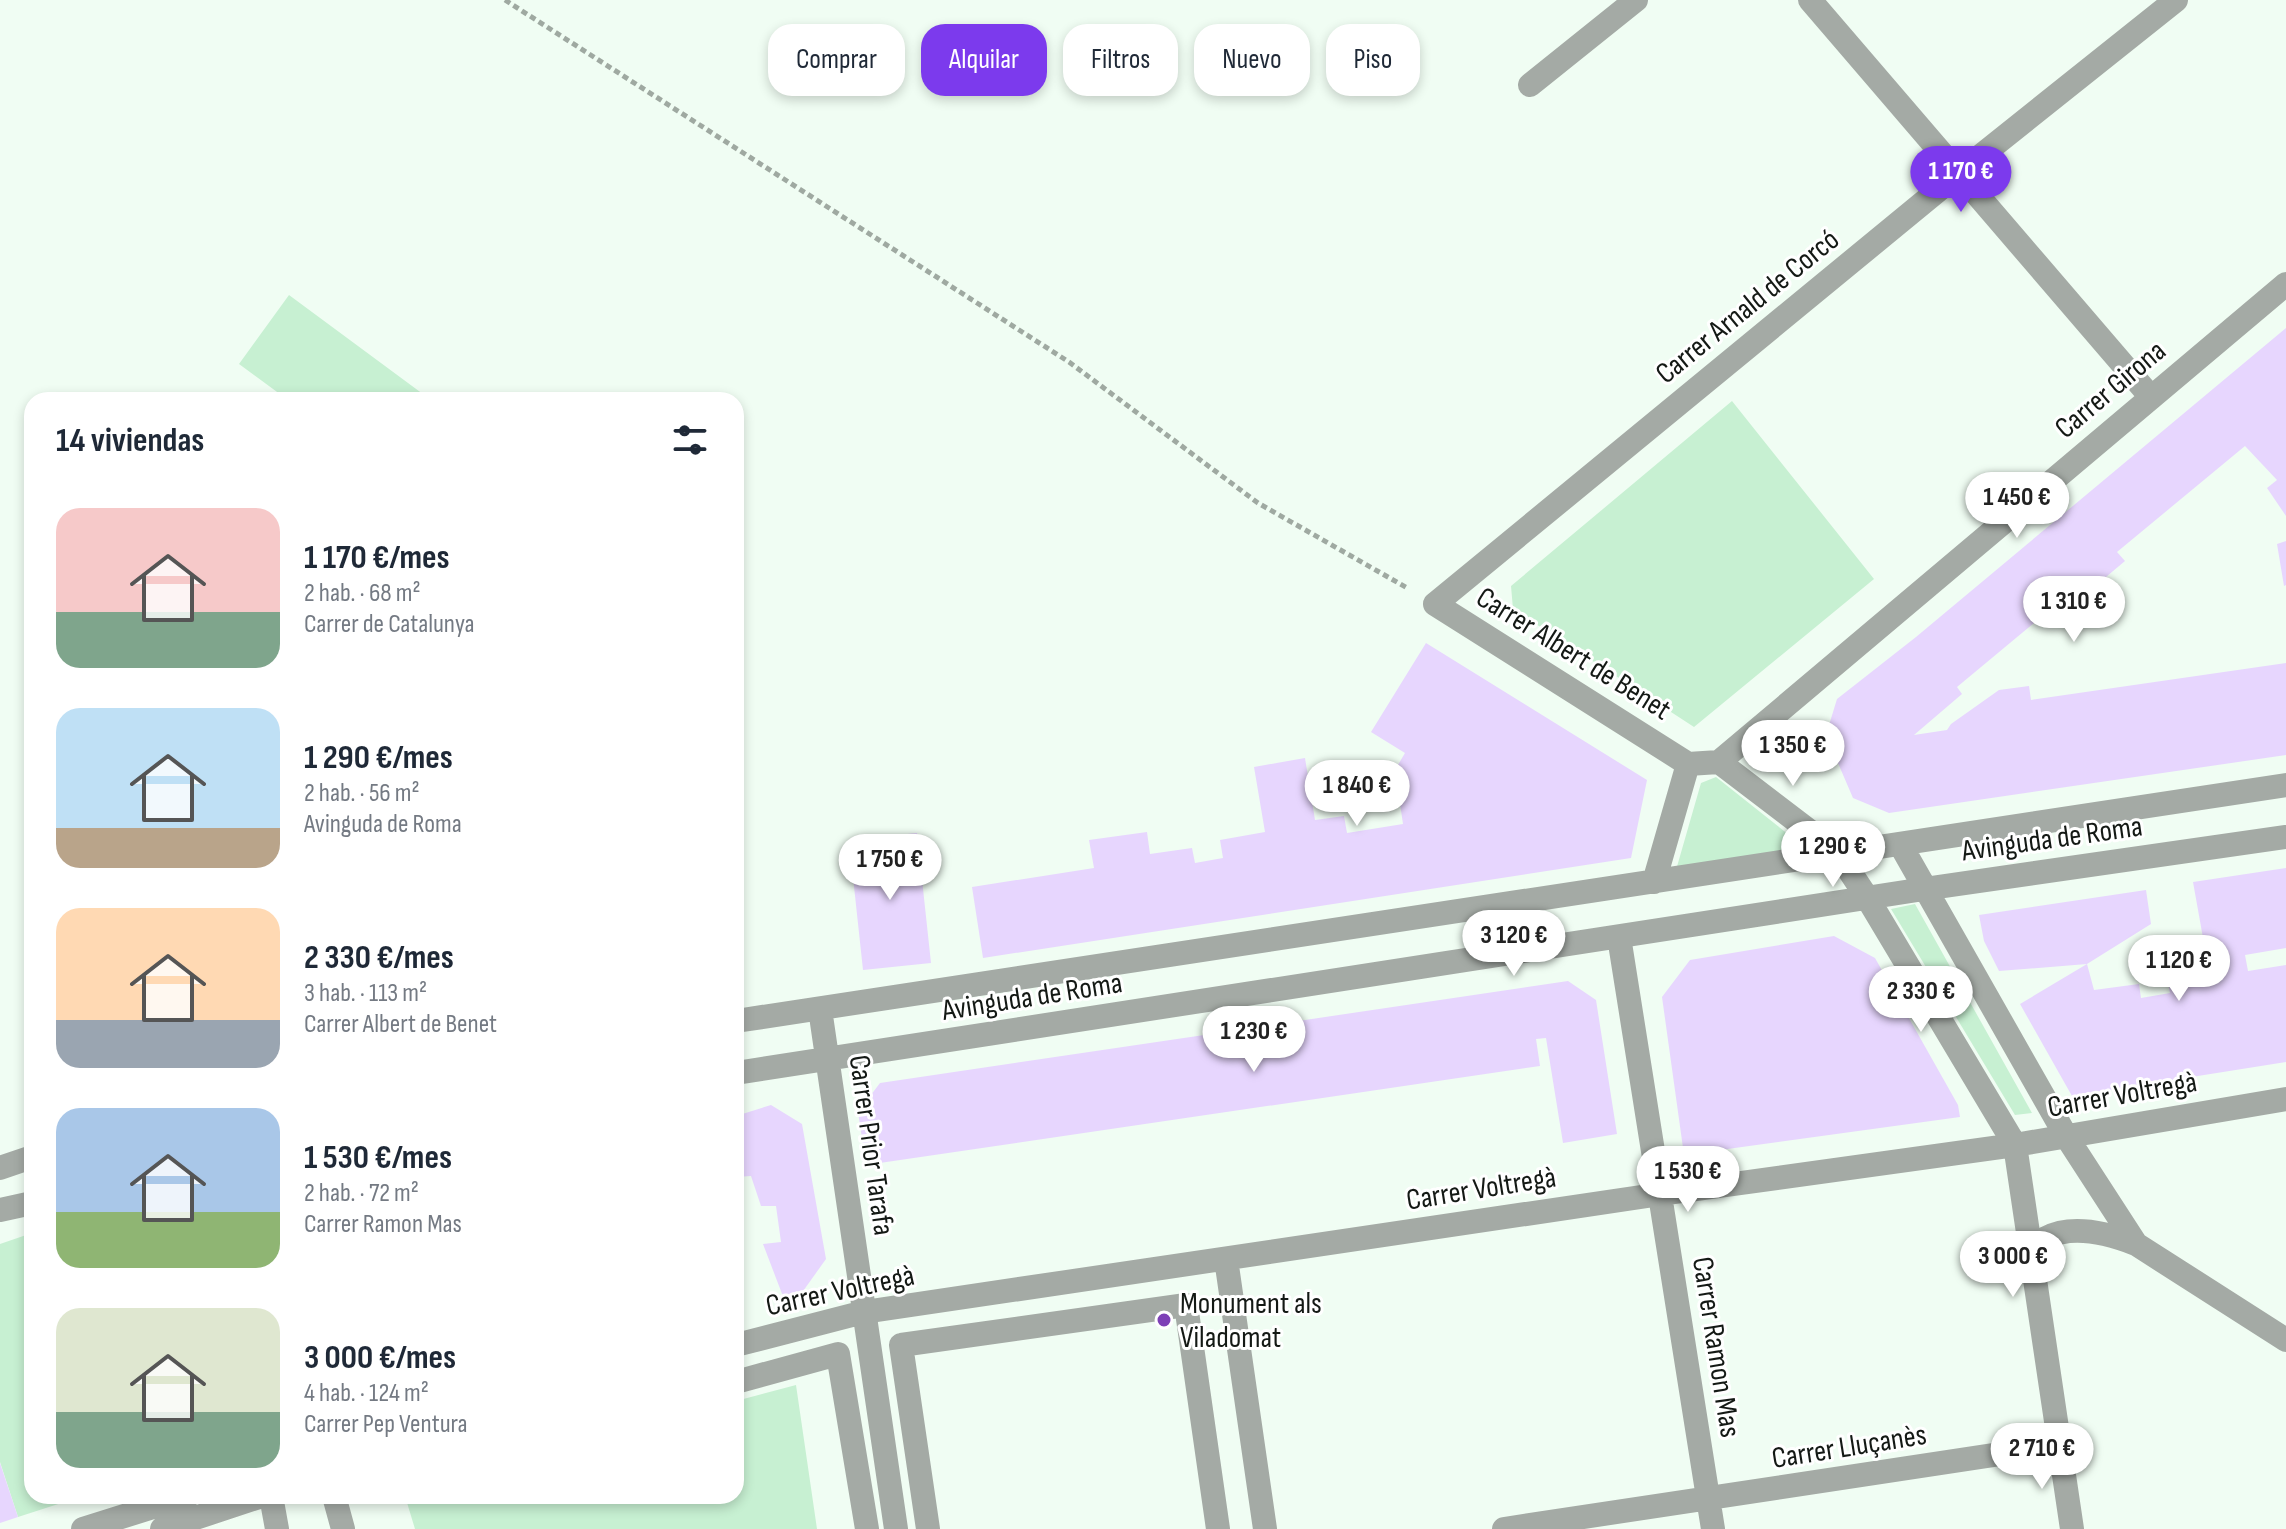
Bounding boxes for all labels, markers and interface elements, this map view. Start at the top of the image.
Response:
chip: Comprar [768,24,905,96]
chip: Alquilar [921,24,1047,96]
chip: Filtros [1063,24,1178,96]
chip: Nuevo [1194,24,1310,96]
chip: Piso [1326,24,1420,96]
pin: 1 170 € [1887,146,2035,214]
text: 1 170 € [1928,156,1994,187]
street label: Carrer Arnald de Corcó [1649,222,1847,392]
street label: Carrer Girona [2048,333,2173,446]
icon: filters [668,418,712,462]
text: 14 viviendas [56,420,204,461]
pin: 1 450 € [1943,472,2091,540]
text: 1 450 € [1983,482,2051,513]
text: 1 170 €/mes [304,537,450,578]
icon: home [120,540,216,636]
pin: 1 310 € [2000,576,2148,644]
text: 2 hab. · 68 m² [304,578,421,609]
street label: Carrer Albert de Benet [1470,580,1677,728]
text: 1 310 € [2041,586,2107,617]
text: Carrer de Catalunya [304,609,475,640]
pin: 1 350 € [1719,720,1867,788]
text: 1 350 € [1759,730,1827,761]
text: 1 290 €/mes [304,737,453,778]
icon: home [120,740,216,836]
pin: 1 840 € [1283,760,1431,828]
text: 1 840 € [1323,770,1391,801]
text: 2 hab. · 56 m² [304,778,420,809]
text: Avinguda de Roma [304,809,462,840]
street label: Avinguda de Roma [1959,809,2145,870]
pin: 1 290 € [1759,821,1907,889]
text: 1 290 € [1799,831,1867,862]
pin: 1 750 € [816,834,964,902]
text: 1 750 € [857,844,923,875]
pin: 3 120 € [1440,910,1588,978]
text: 3 120 € [1480,920,1548,951]
pin: 1 120 € [2105,935,2253,1003]
text: 2 330 €/mes [304,937,454,978]
icon: home [120,940,216,1036]
text: 1 120 € [2146,945,2212,976]
street label: Avinguda de Roma [938,965,1125,1029]
pin: 2 330 € [1847,966,1995,1034]
text: 2 330 € [1887,976,1955,1007]
text: 3 hab. · 113 m² [304,978,427,1009]
pin: 1 230 € [1180,1006,1328,1074]
text: Carrer Albert de Benet [304,1009,497,1040]
text: 1 230 € [1220,1016,1288,1047]
street label: Carrer Prior Tarafa [841,1053,901,1238]
street label: Carrer Voltregà [2045,1064,2200,1126]
text: 1 530 €/mes [304,1137,452,1178]
icon: home [120,1140,216,1236]
pin: 1 530 € [1614,1146,1762,1214]
text: 1 530 € [1654,1156,1722,1187]
street label: Carrer Voltregà [1404,1159,1558,1219]
text: 2 hab. · 72 m² [304,1178,419,1209]
text: Carrer Ramon Mas [304,1209,462,1240]
pin: 3 000 € [1939,1231,2087,1299]
text: 3 000 € [1978,1241,2048,1272]
street label: Carrer Ramon Mas [1684,1254,1748,1440]
street label: Carrer Voltregà [763,1258,918,1324]
place label: Monument als Viladomat [1180,1286,1322,1356]
marker: Monument als Viladomat [1155,1311,1173,1329]
text: 3 000 €/mes [304,1337,456,1378]
icon: home [120,1340,216,1436]
text: 4 hab. · 124 m² [304,1378,429,1409]
text: Carrer Pep Ventura [304,1409,468,1440]
street label: Carrer Lluçanès [1769,1417,1929,1477]
pin: 2 710 € [1968,1423,2116,1491]
text: 2 710 € [2009,1433,2075,1464]

